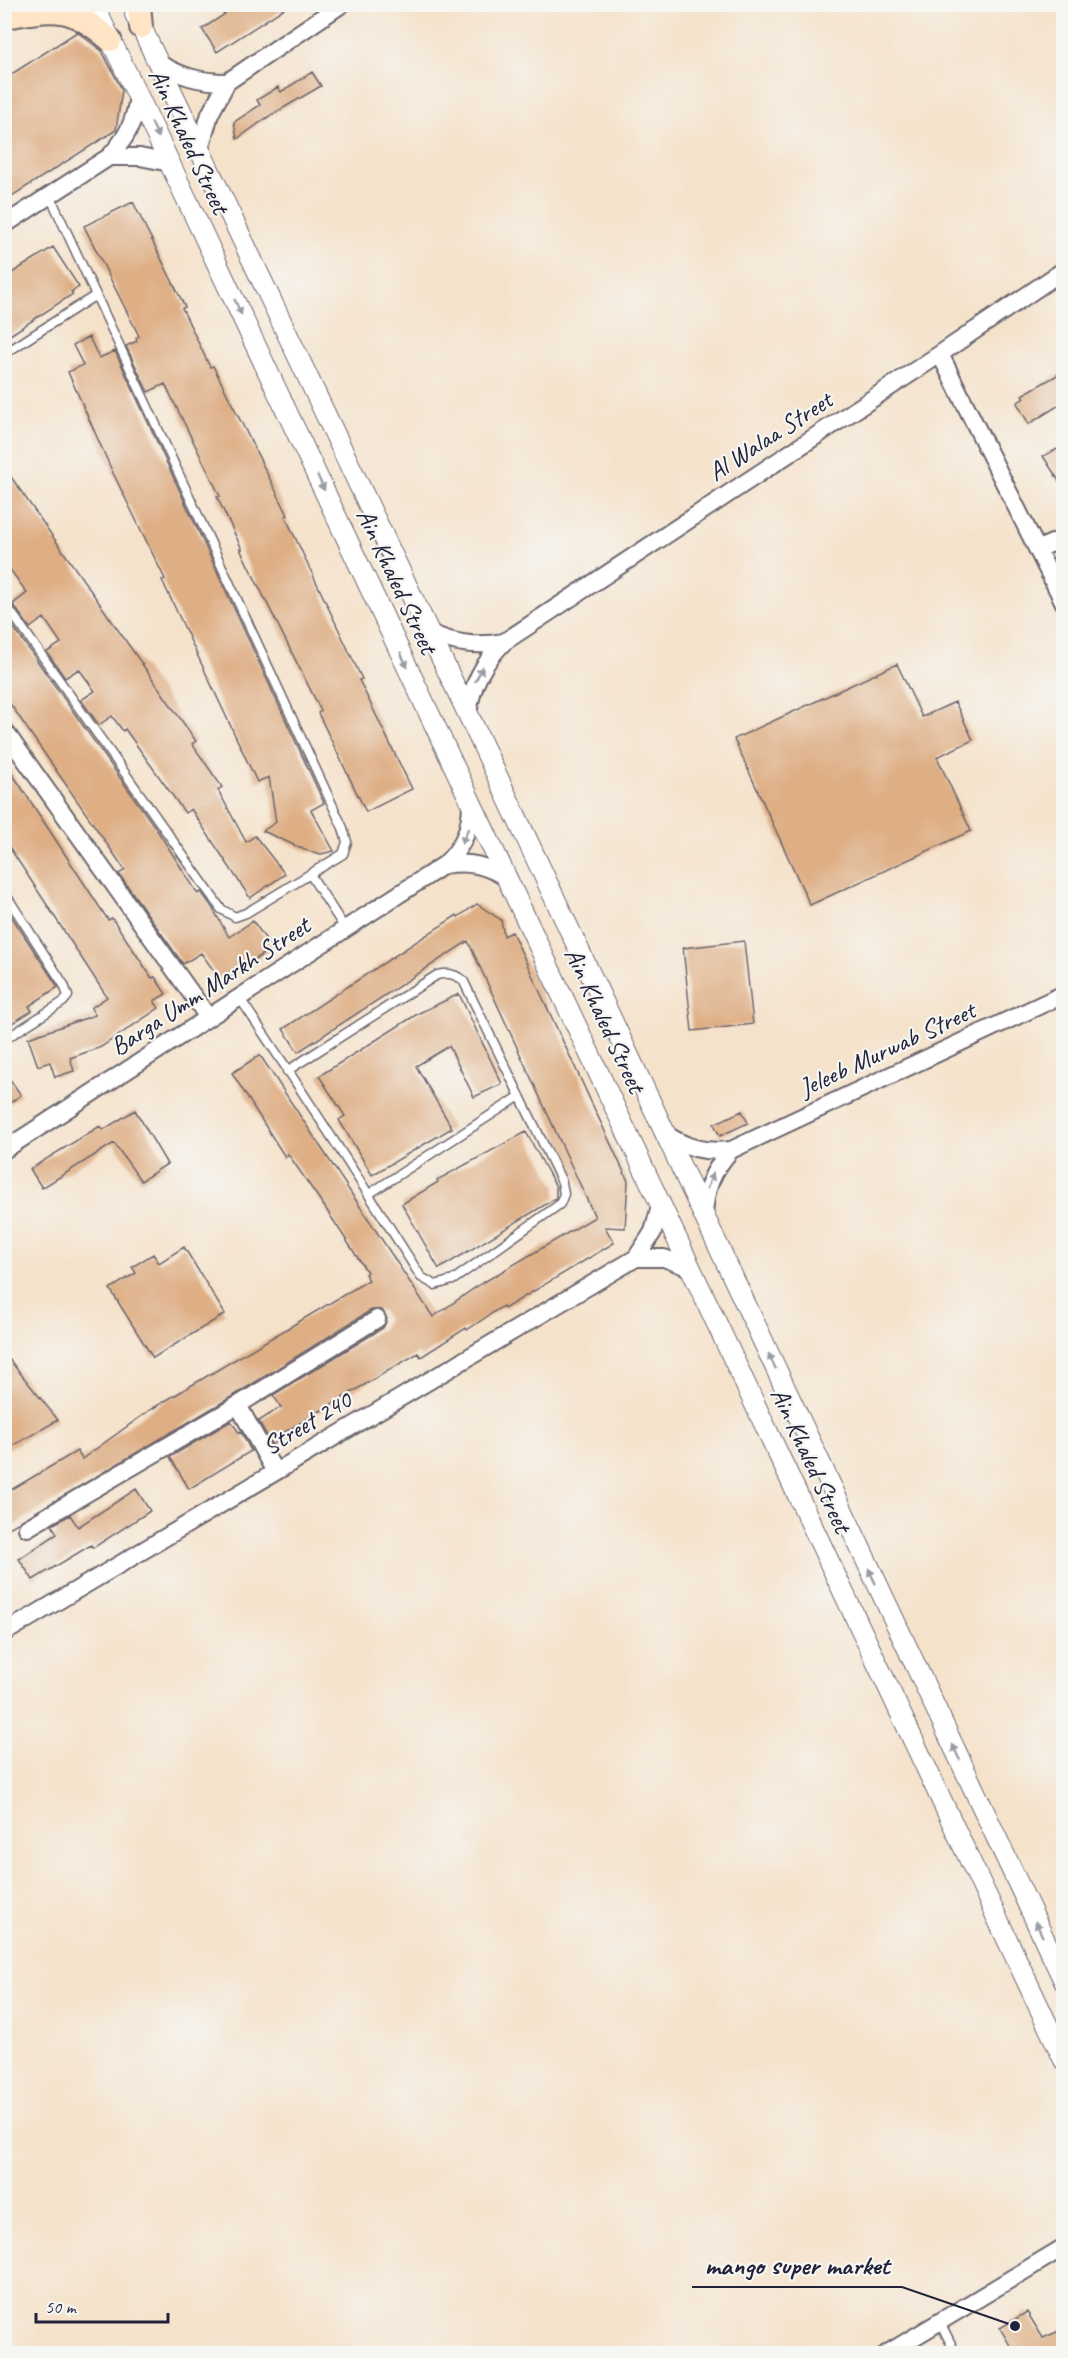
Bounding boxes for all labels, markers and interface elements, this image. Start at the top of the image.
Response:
street label: Ain Khaled Street [141,63,238,221]
one-way arrow [150,122,159,139]
one-way arrow [233,298,242,315]
street label: Al Walaa Street [702,382,840,488]
one-way arrow [317,475,326,492]
street label: Ain Khaled Street [349,503,446,661]
one-way arrow [400,651,409,668]
one-way arrow [474,666,484,683]
one-way arrow [460,828,470,846]
street label: Barga Umm Markh Street [104,908,318,1063]
street label: Ain Khaled Street [557,942,654,1100]
street label: Jeleeb Murwab Street [792,993,982,1105]
one-way arrow [706,1172,715,1190]
one-way arrow [767,1353,776,1370]
street label: Street 240 [256,1382,359,1462]
street label: Ain Khaled Street [763,1382,860,1540]
one-way arrow [868,1567,877,1584]
one-way arrow [951,1744,960,1761]
one-way arrow [1034,1920,1043,1937]
callout: mango super market [692,2242,902,2287]
text: mango super market [704,2248,893,2282]
scale bar [36,2286,168,2324]
text: 50 m [45,2296,78,2318]

